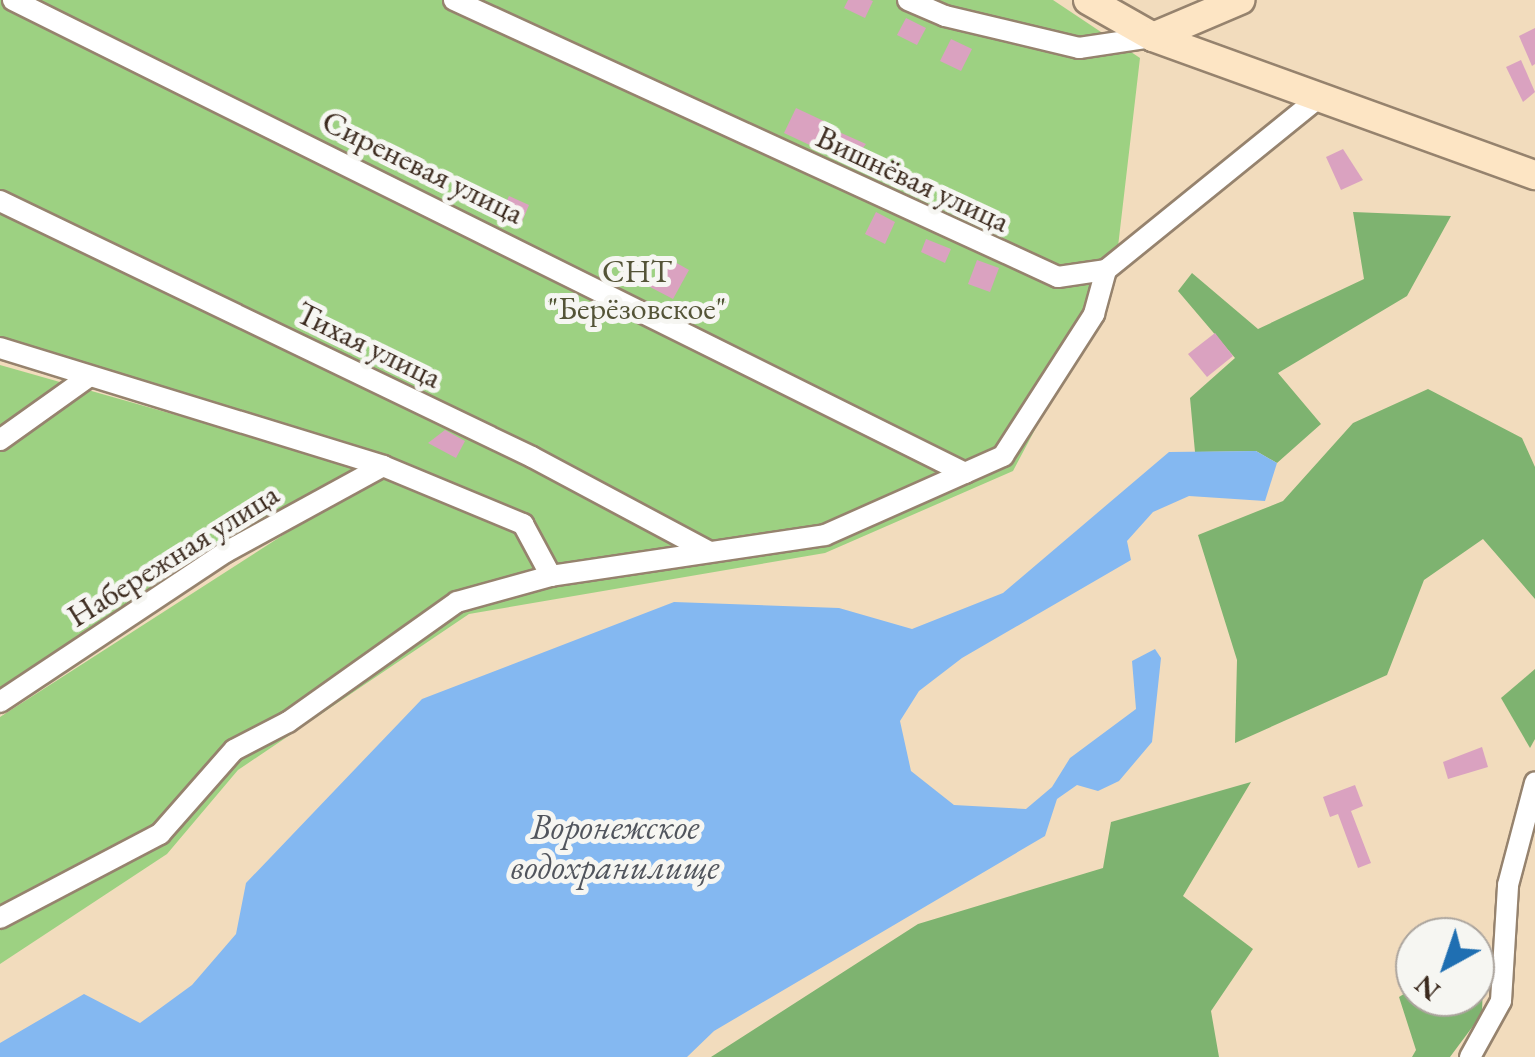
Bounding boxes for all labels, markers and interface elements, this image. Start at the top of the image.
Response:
street label: Сиреневая улица [316,102,530,232]
street label: Вишнёвая улица [810,117,1016,241]
park label: СНТ "Берёзовское" [548,253,726,328]
street label: Тихая улица [290,293,448,397]
street label: Набережная улица [60,475,286,635]
water label: Воронежское водохранилище [511,806,719,888]
north arrow [1395,917,1495,1017]
text: N [1407,967,1447,1010]

